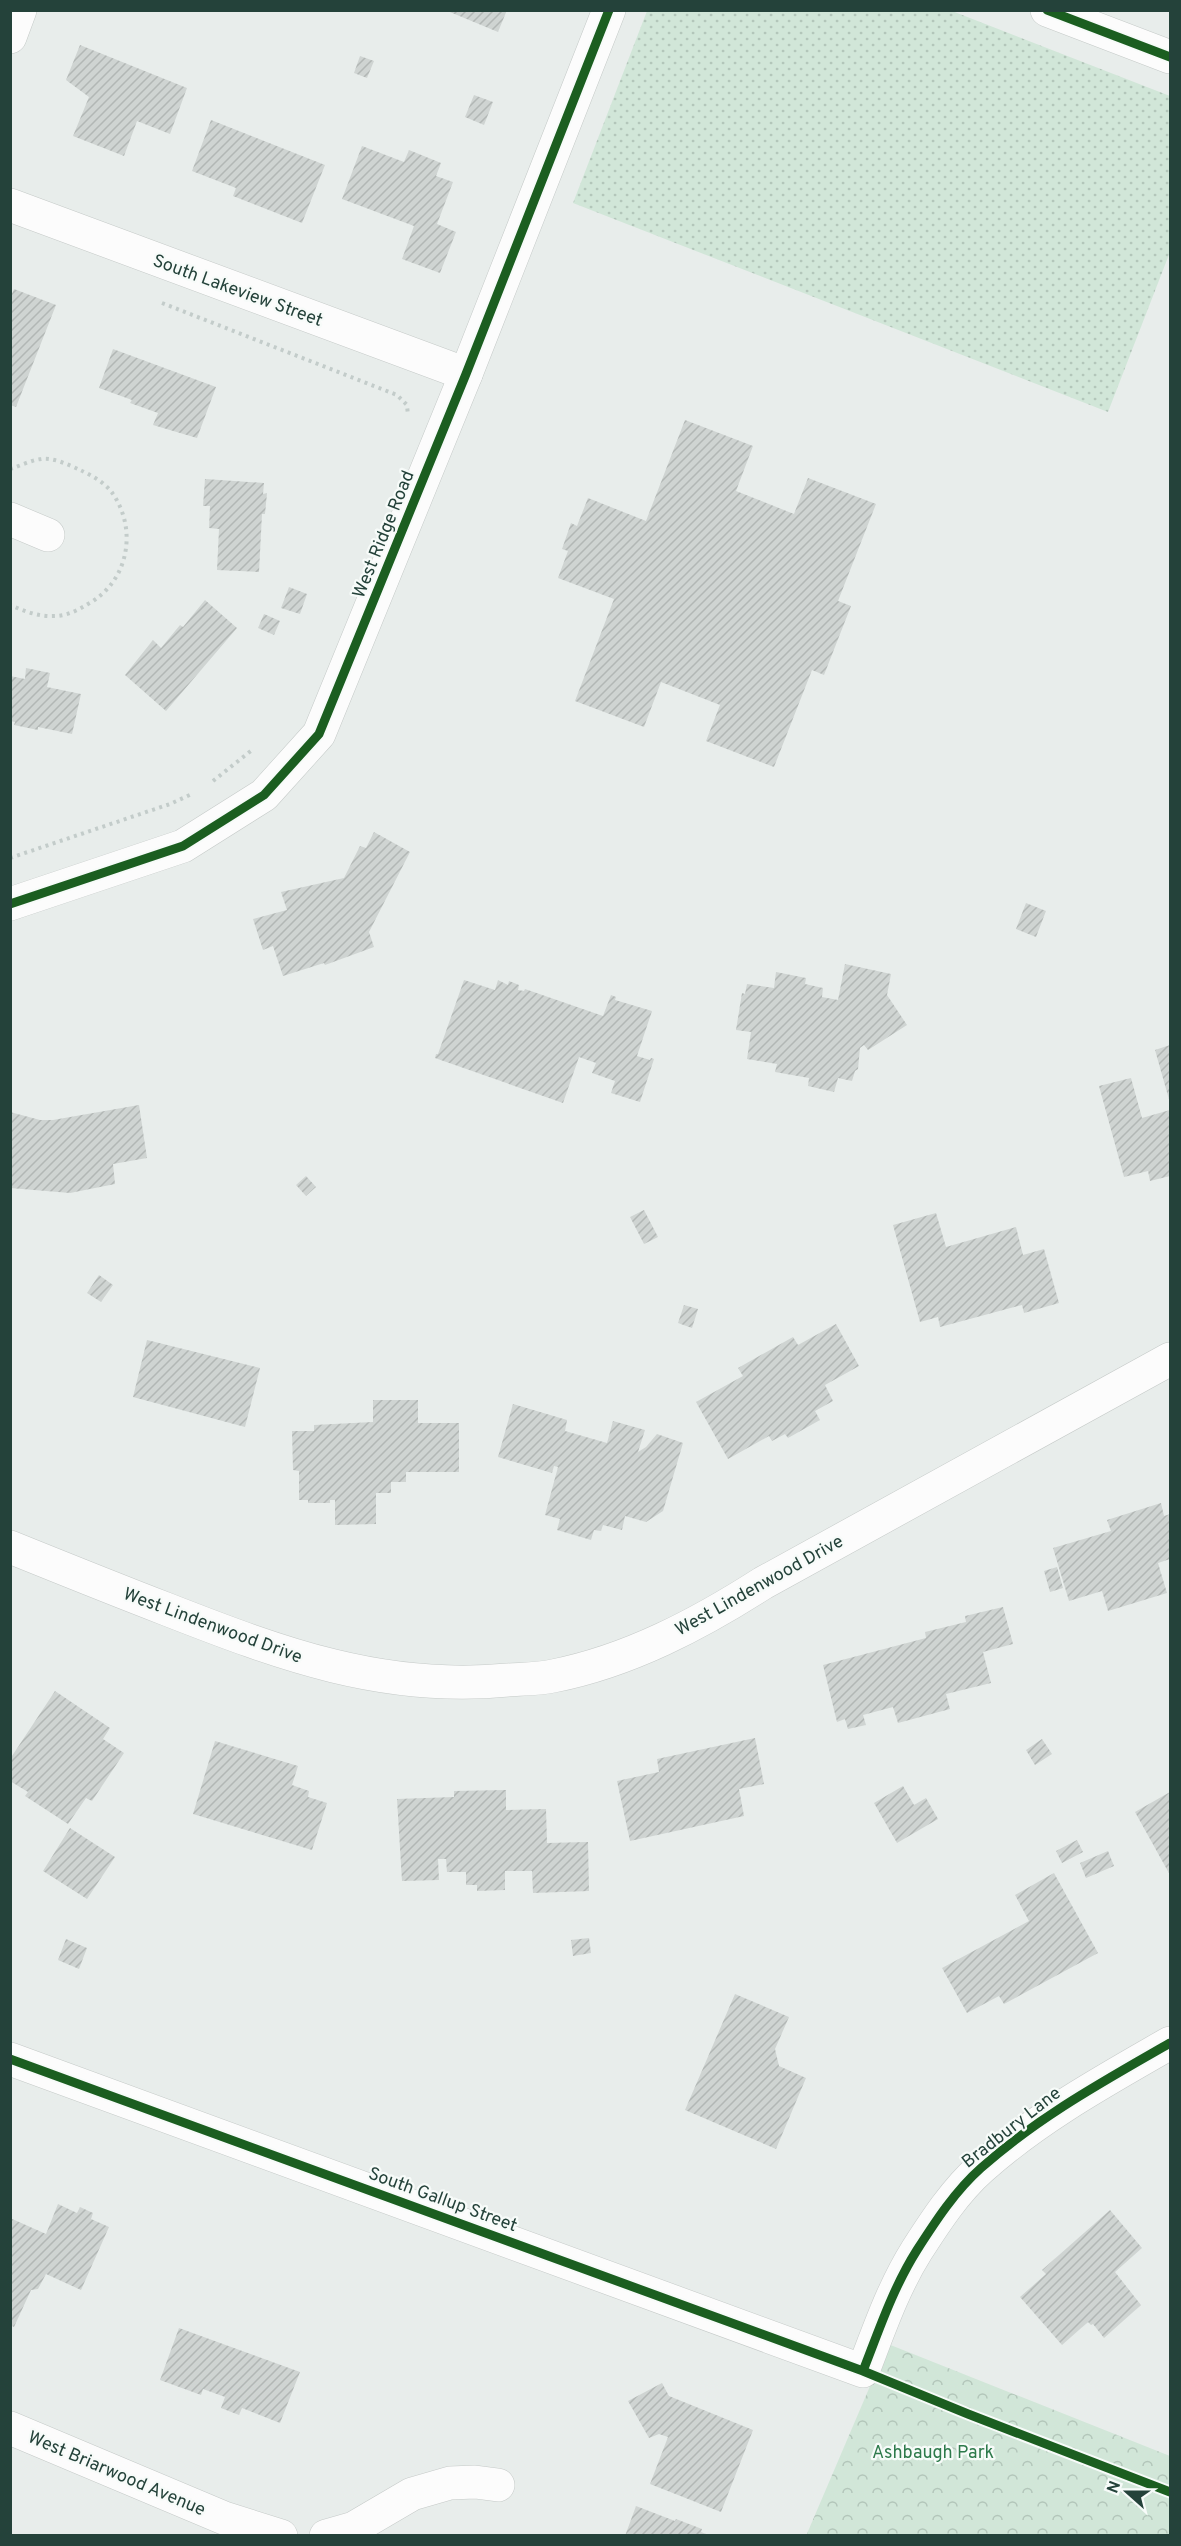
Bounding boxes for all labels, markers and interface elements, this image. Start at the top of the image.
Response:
street label: South Lakeview Street [149,250,326,333]
street label: West Ridge Road [348,467,421,602]
street label: West Lindenwood Drive [672,1530,848,1642]
street label: West Lindenwood Drive [120,1583,305,1670]
street label: Bradbury Lane [958,2082,1066,2174]
street label: South Gallup Street [365,2163,520,2238]
street label: West Briarwood Avenue [24,2427,209,2522]
park label: Ashbaugh Park [872,2442,994,2465]
north arrow [1097,2462,1157,2522]
text: N [1103,2478,1126,2496]

